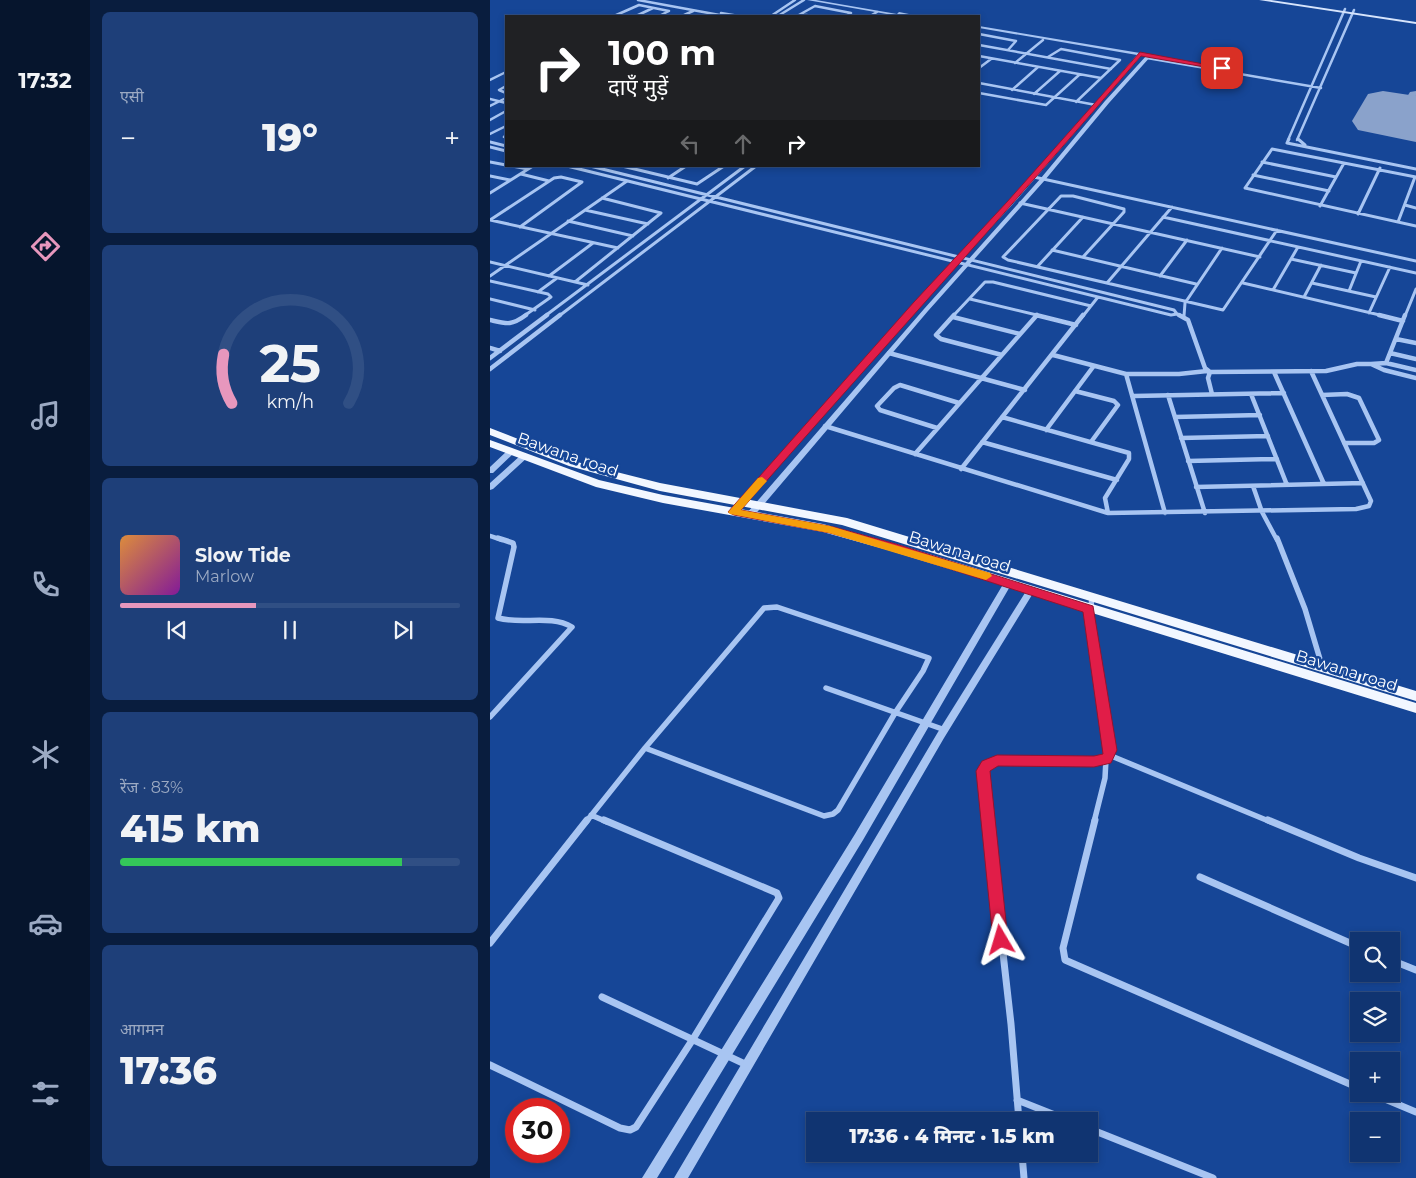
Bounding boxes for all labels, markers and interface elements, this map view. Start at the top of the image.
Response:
text: 100 m [608,31,716,74]
icon: right [525,35,590,100]
pin [1201,47,1243,89]
icon: arrive [1208,54,1236,82]
text: 17:32 [18,67,72,94]
text: दाएँ मुड़ें [608,74,668,101]
text: एसी [120,87,144,106]
text: 19° [262,114,318,161]
text: − [120,121,136,155]
text: + [444,121,460,155]
icon: left [676,130,704,158]
icon: ahead [729,130,757,158]
icon: right [782,130,810,158]
icon: directions [28,229,63,264]
text: 25 [259,332,321,395]
text: km/h [266,391,314,412]
icon: music [28,398,63,433]
street label: Bawana road [515,428,621,481]
street label: Bawana road [907,527,1013,576]
text: Slow Tide [195,544,291,567]
icon: phone [28,567,63,602]
text: Marlow [195,567,254,586]
icon: previous [163,616,191,644]
icon: pause [276,616,304,644]
icon: next [389,616,417,644]
street label: Bawana road [1294,646,1400,695]
icon: climate [28,737,63,772]
text: रेंज · 83% [120,778,183,797]
text: 415 km [120,805,261,852]
icon: car [28,906,63,941]
position arrow [974,913,1026,965]
map controls [1350,932,1400,1162]
button: search [1350,932,1400,982]
button: layers [1350,992,1400,1042]
text: आगमन [120,1020,164,1039]
text: 17:36 [120,1047,217,1094]
button: + [1350,1052,1400,1102]
icon: filters [28,1076,63,1111]
speed limit sign: 30 [505,1098,570,1163]
button: − [1350,1112,1400,1162]
text: 17:36 · 4 मिनट · 1.5 km [849,1125,1055,1148]

